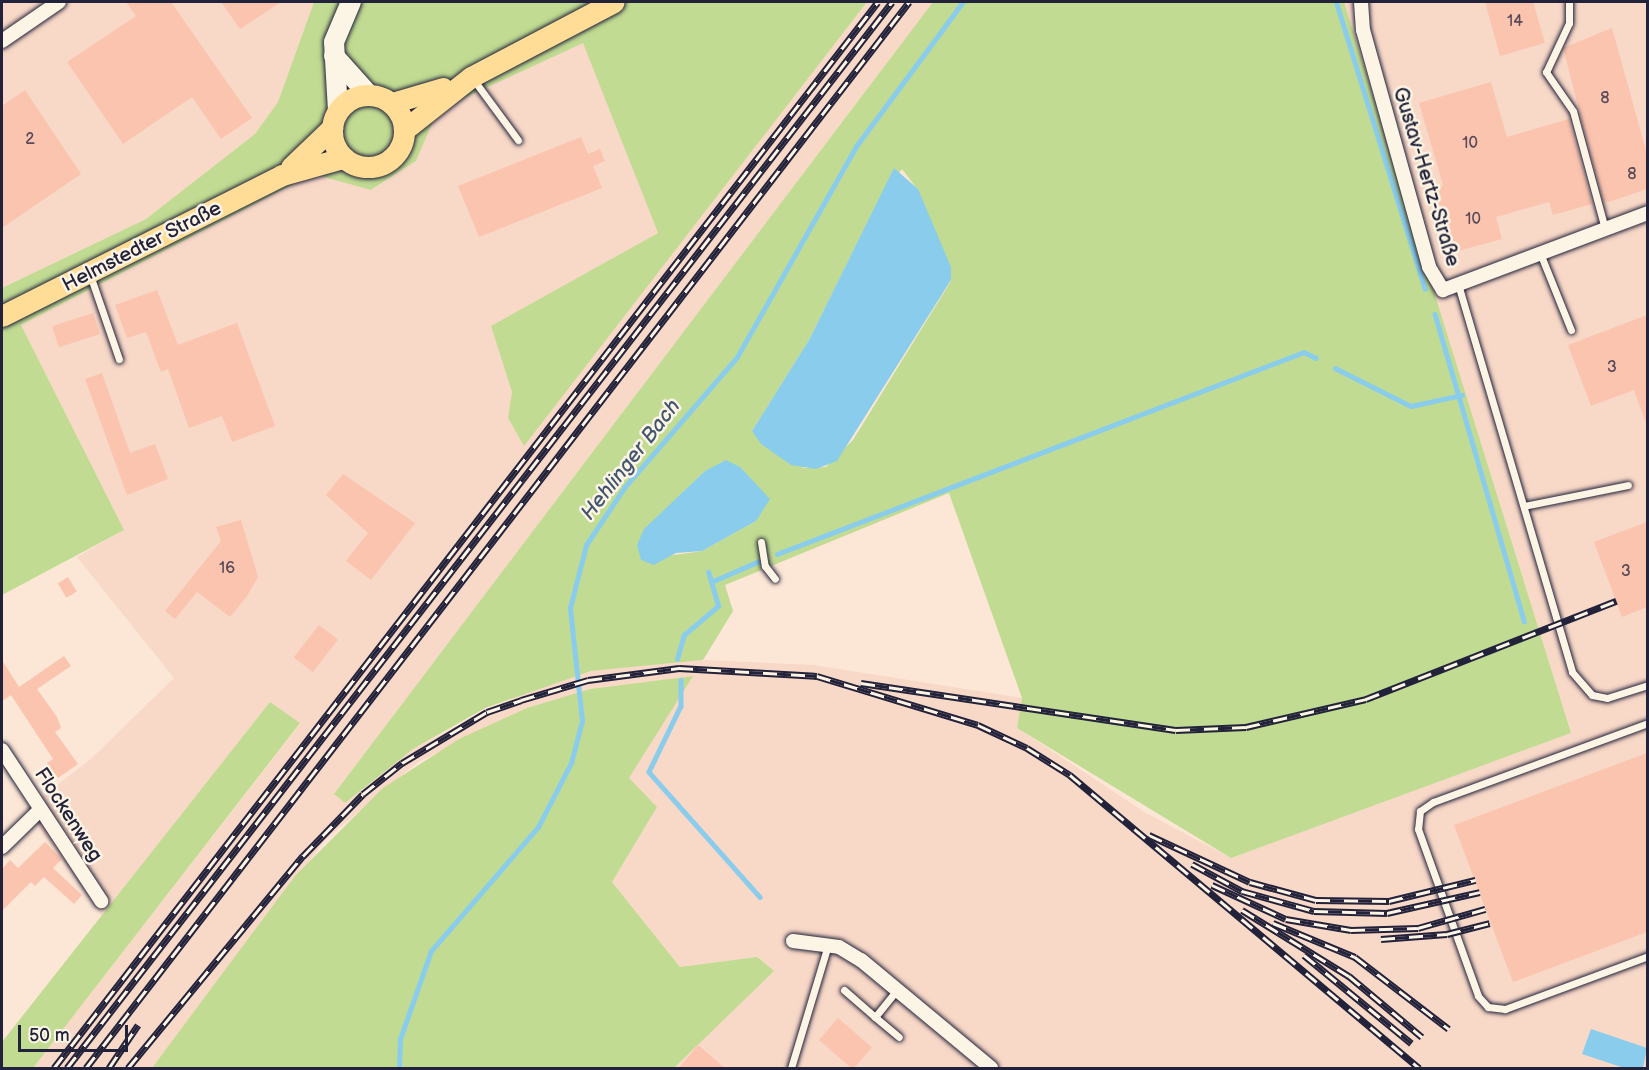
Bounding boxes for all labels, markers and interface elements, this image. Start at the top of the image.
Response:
house number: 14 [1507,12,1523,32]
street label: Gustav-Hertz-Straße [1387,84,1465,270]
house number: 8 [1600,89,1610,109]
house number: 2 [25,130,35,150]
house number: 10 [1462,134,1478,154]
house number: 8 [1627,165,1637,185]
street label: Helmstedter Straße [58,196,226,298]
house number: 10 [1465,210,1481,230]
house number: 3 [1607,358,1617,378]
water label: Hehlinger Bach [576,395,686,525]
house number: 16 [219,559,235,579]
house number: 3 [1621,562,1631,582]
street label: Flockenweg [29,763,107,867]
scale bar [21,1013,130,1051]
text: 50 m [29,1025,70,1046]

